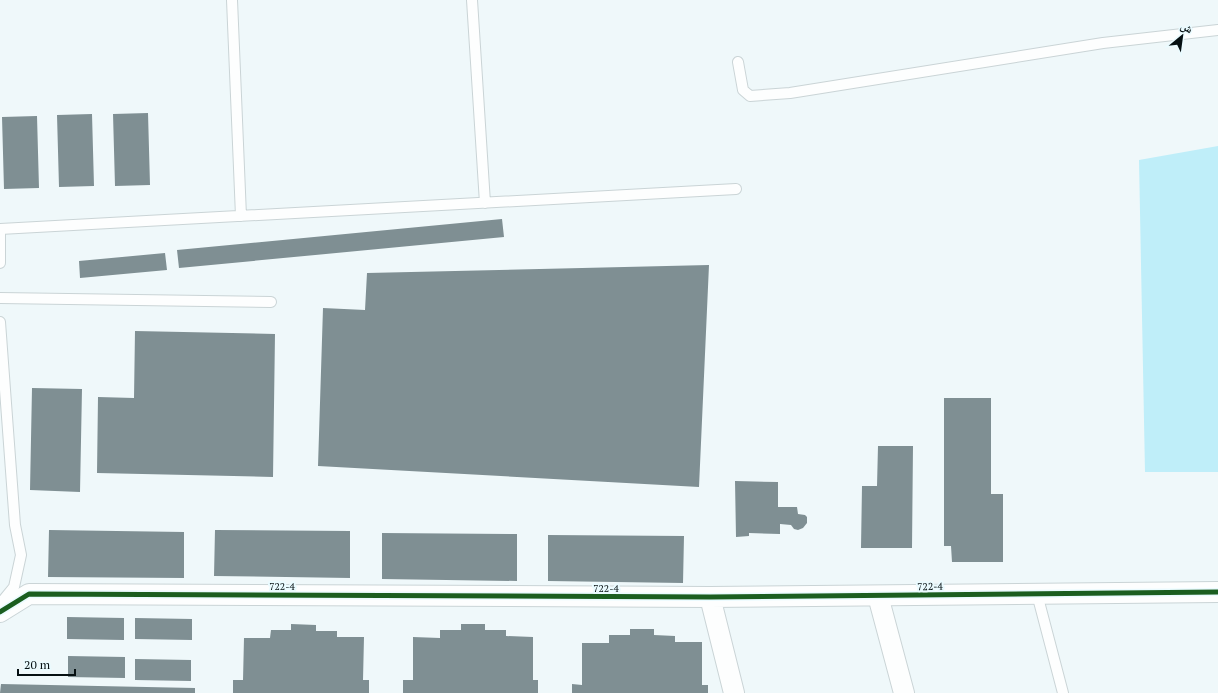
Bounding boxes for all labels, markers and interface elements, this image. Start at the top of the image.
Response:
north arrow [1162,16,1202,56]
text: ش [1178,18,1196,37]
street label: 722-4 [269,580,295,593]
street label: 722-4 [917,580,944,593]
street label: 722-4 [593,582,619,595]
scale bar [18,651,75,677]
text: 20 m [24,657,51,672]

